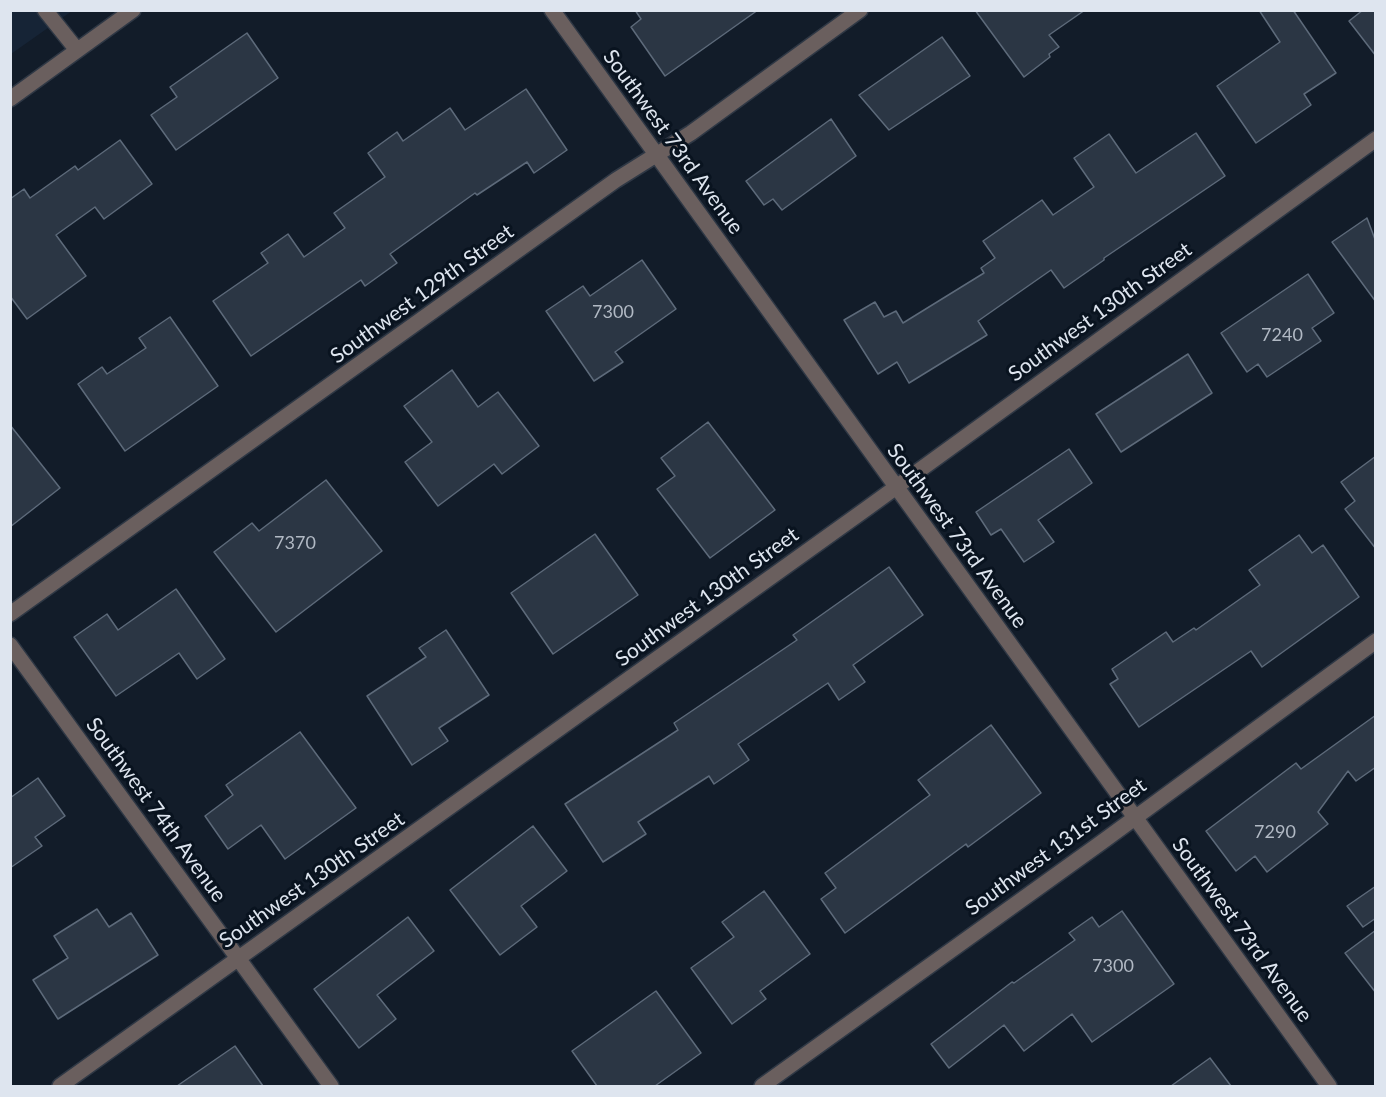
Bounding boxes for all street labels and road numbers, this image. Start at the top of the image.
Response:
street label: Southwest 73rd Avenue [598,45,748,239]
street label: Southwest 129th Street [326,219,518,369]
street label: Southwest 130th Street [1004,237,1196,387]
street label: Southwest 73rd Avenue [882,439,1032,633]
street label: Southwest 130th Street [611,522,803,672]
street label: Southwest 74th Avenue [81,713,231,907]
street label: Southwest 131st Street [961,773,1151,921]
street label: Southwest 130th Street [215,807,409,953]
street label: Southwest 73rd Avenue [1167,833,1317,1027]

